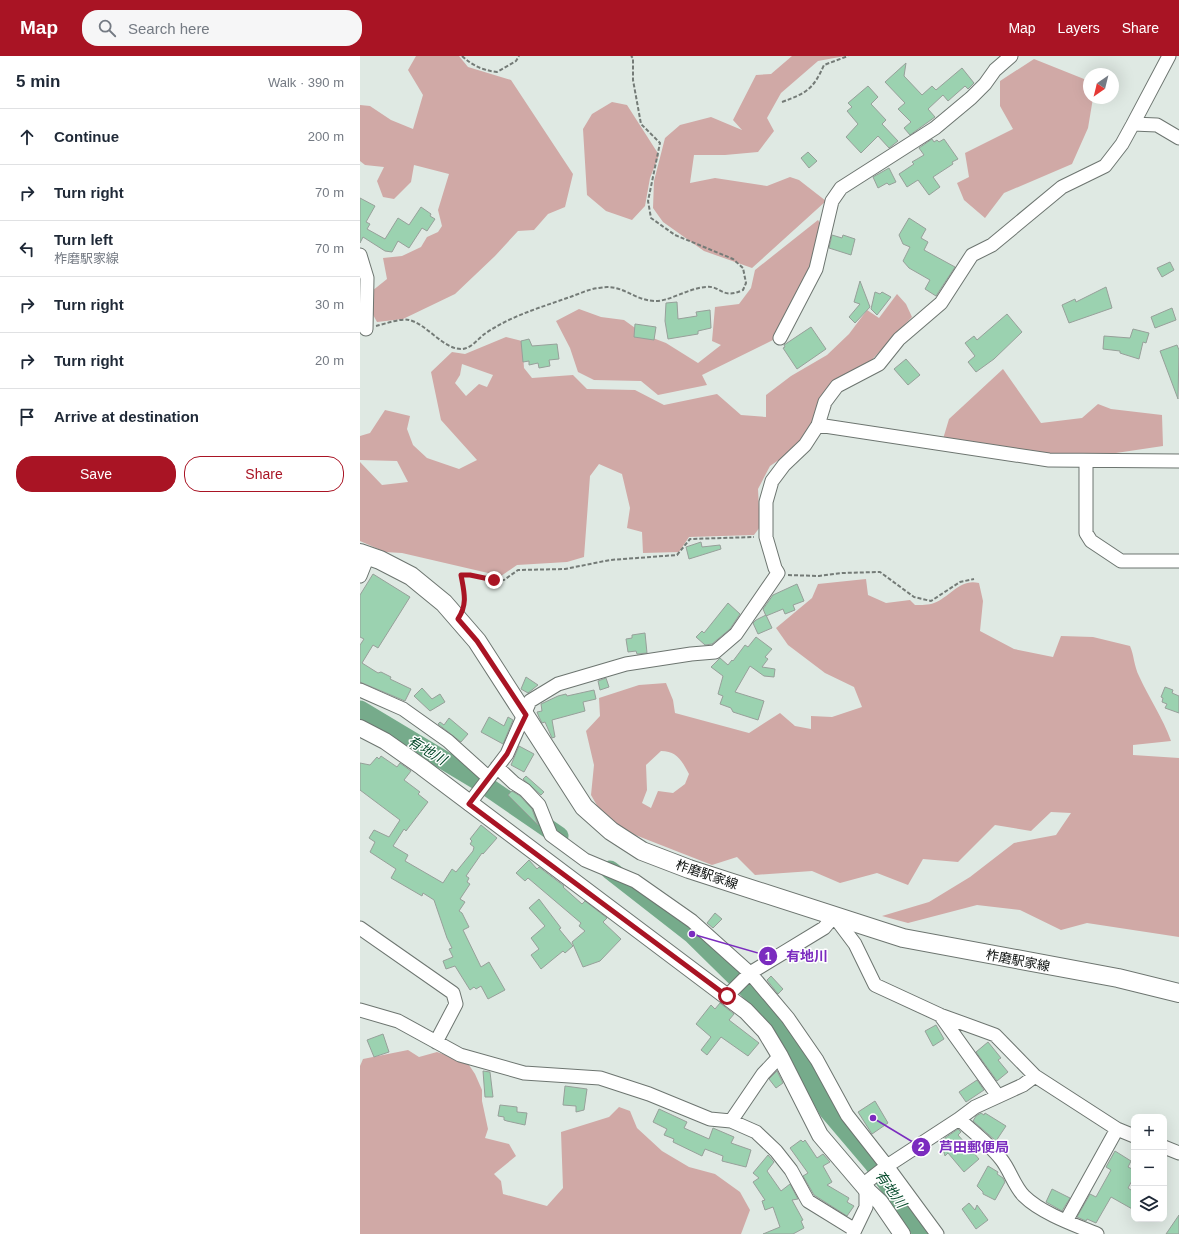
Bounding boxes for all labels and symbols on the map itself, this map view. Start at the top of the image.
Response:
north arrow [1083,68,1119,104]
route end [485,571,503,589]
water label: 有地川 [405,732,451,769]
street label: 柞磨駅家線 [674,857,740,892]
callout: 有地川 [758,943,836,969]
street label: 柞磨駅家線 [985,947,1051,974]
text: 有地川 [786,948,828,964]
text: 1 [765,950,772,964]
route start [718,987,736,1005]
callout: 芦田郵便局 [911,1134,1017,1160]
text: 芦田郵便局 [939,1139,1009,1155]
text: 2 [918,1140,925,1154]
water label: 有地川 [872,1167,911,1212]

